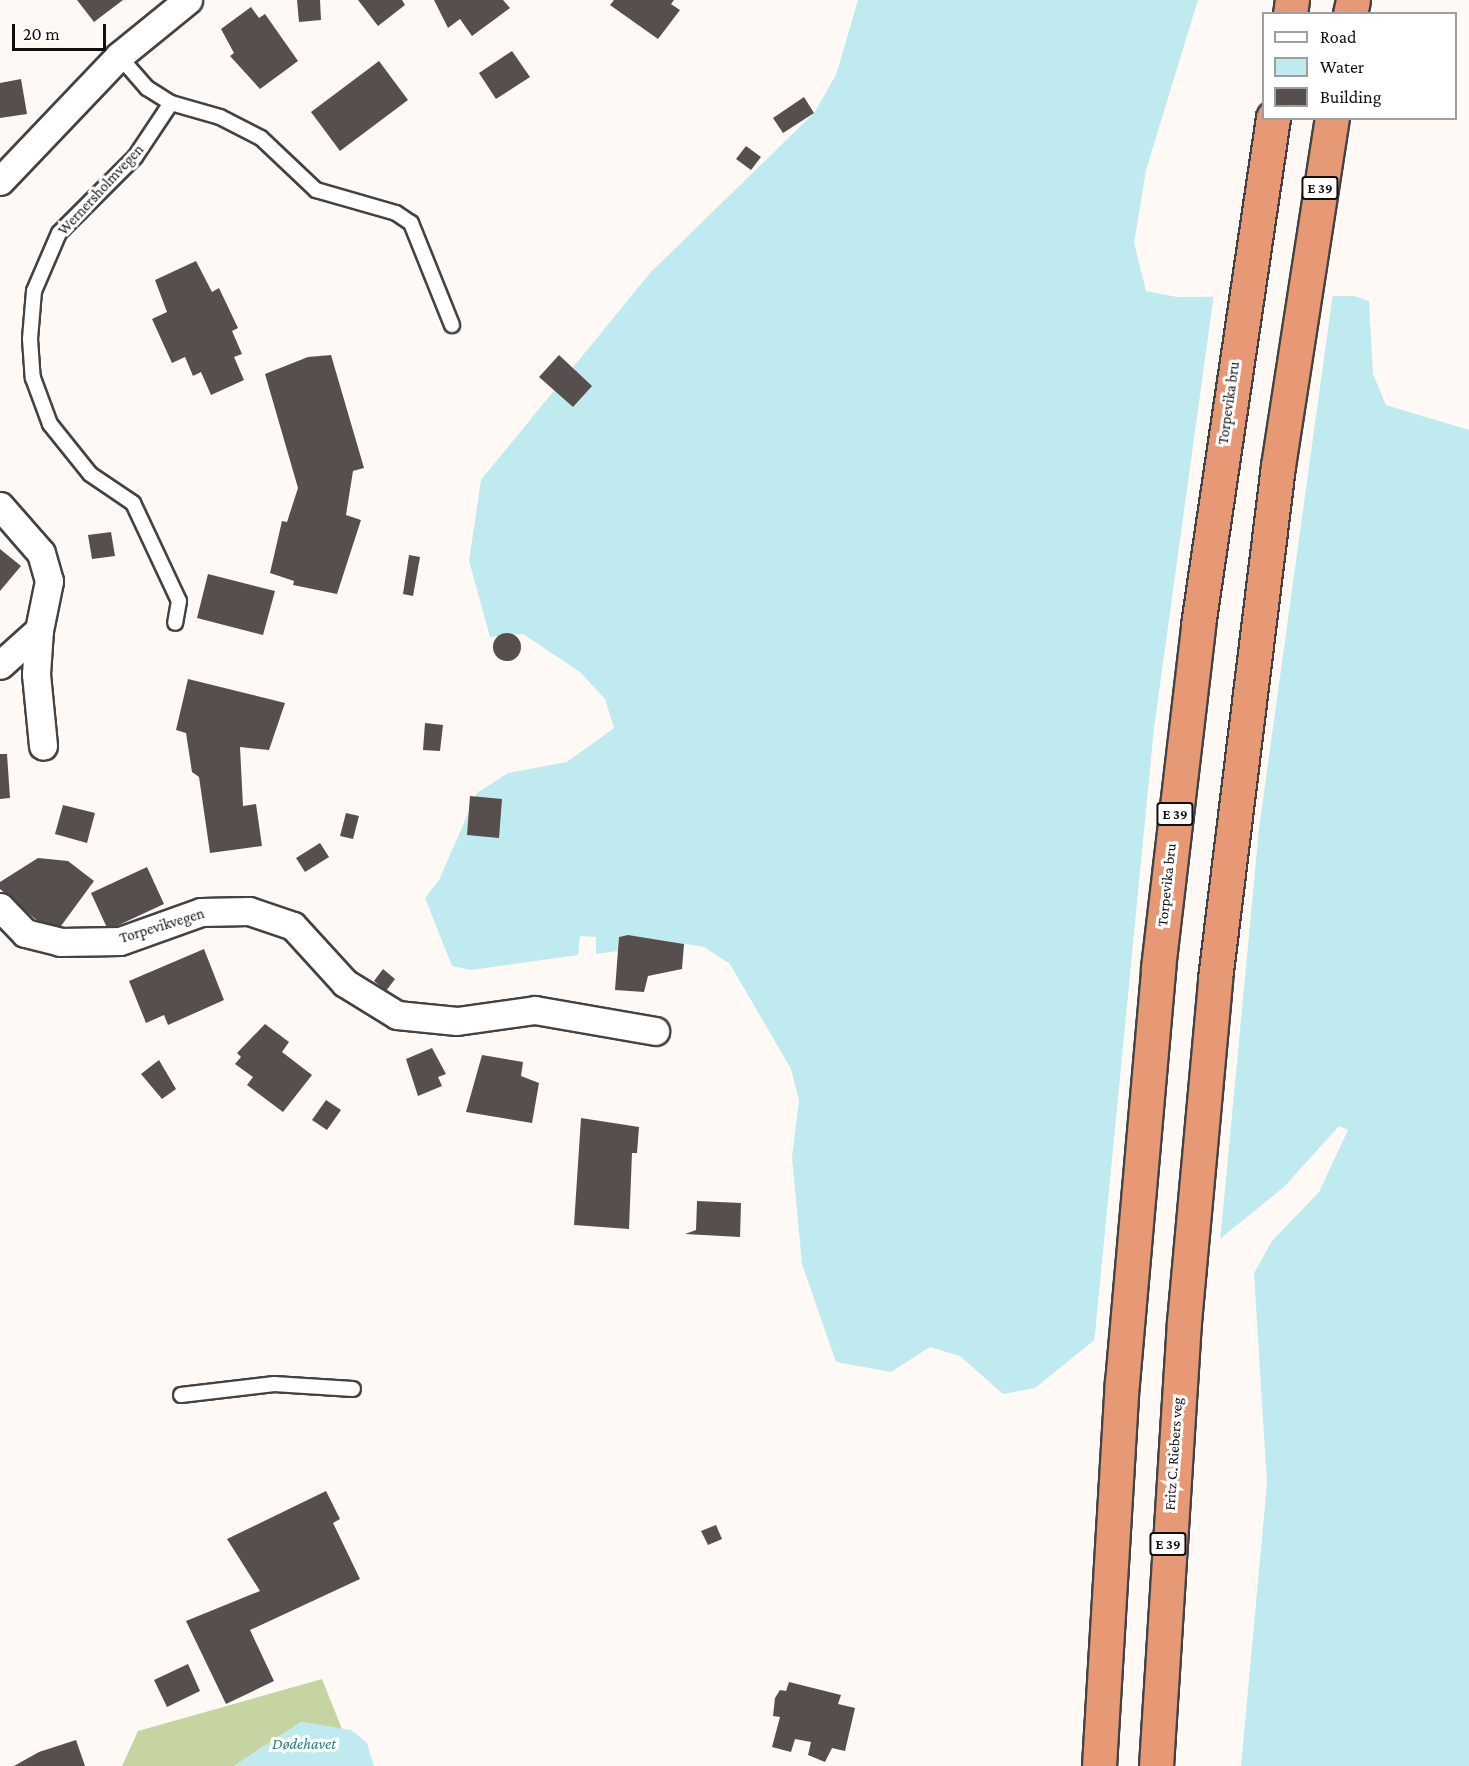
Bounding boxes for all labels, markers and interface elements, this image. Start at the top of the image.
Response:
scale bar [15,12,110,50]
legend [1262,12,1457,120]
text: 20 m [23,24,60,44]
text: Road [1320,27,1357,47]
text: Water [1320,57,1364,77]
text: Building [1320,87,1381,107]
street label: Wernersholmvegen [54,141,148,239]
road number: E 39 [1300,177,1340,199]
street label: Torpevika bru [1214,360,1244,446]
road number: E 39 [1156,803,1194,825]
street label: Torpevika bru [1154,843,1180,927]
street label: Torpevikvegen [117,905,207,947]
street label: Fritz C. Riebers veg [1161,1397,1187,1511]
road number: E 39 [1148,1533,1188,1555]
water label: Dødehavet [272,1734,336,1754]

